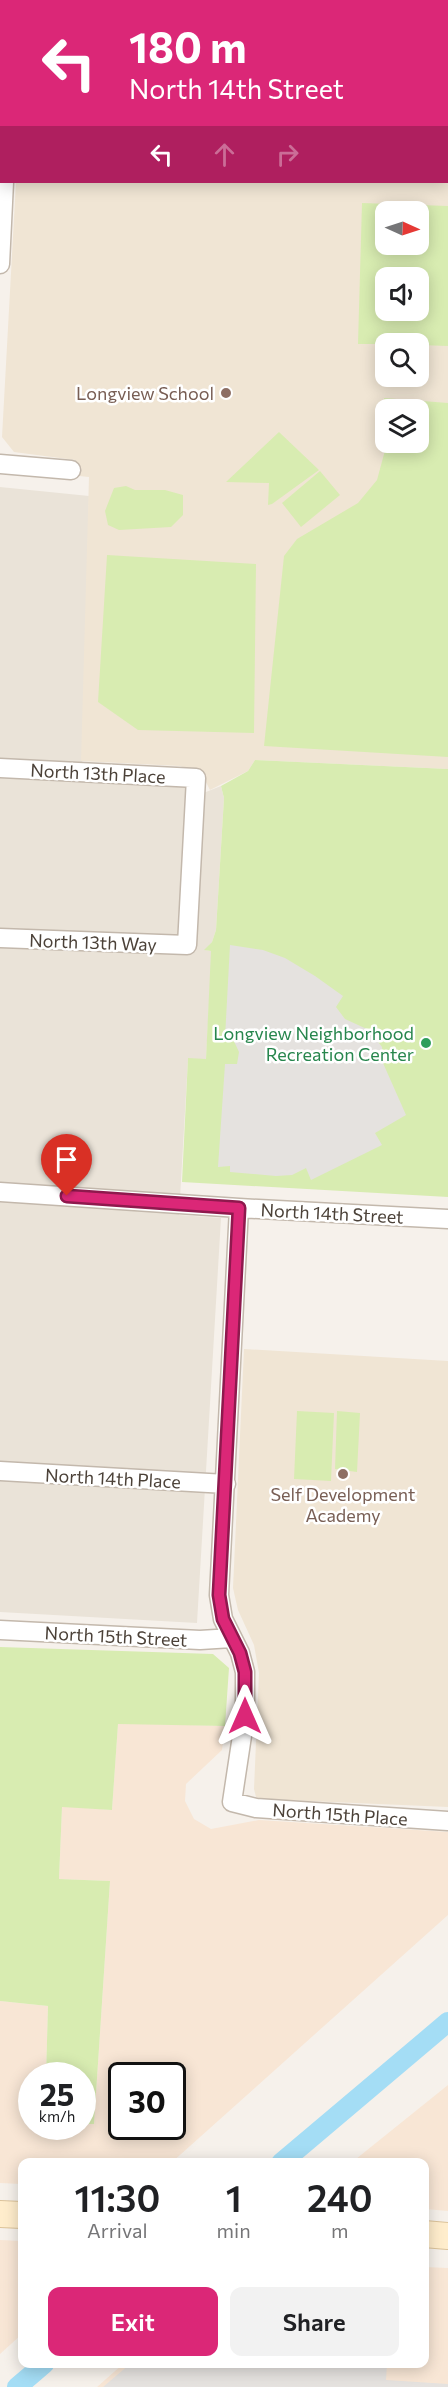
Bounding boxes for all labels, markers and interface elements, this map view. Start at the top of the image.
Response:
text: 180 m [129,20,247,72]
icon: left [30,24,108,102]
text: North 14th Street [129,72,344,105]
icon: left [145,138,178,171]
icon: ahead [208,138,241,171]
icon: right [271,138,304,171]
north arrow [375,201,429,255]
map controls [375,201,429,453]
button: sound [375,267,429,321]
button: search [375,333,429,387]
place label: Longview School [76,382,214,404]
marker: Longview School [219,386,233,400]
button: layers [375,399,429,453]
street label: North 13th Place [30,758,166,788]
street label: North 13th Way [29,929,157,955]
place label: Longview Neighborhood Recreation Center [213,1022,414,1065]
marker: Longview Neighborhood Recreation Center [419,1036,433,1050]
pin [41,1134,92,1196]
icon: arrive [50,1143,83,1176]
street label: North 14th Street [260,1198,404,1228]
street label: North 14th Place [45,1463,181,1493]
marker: Self Development Academy [336,1467,350,1481]
place label: Self Development Academy [271,1483,415,1526]
street label: North 15th Street [44,1621,188,1651]
position arrow [213,1684,277,1748]
street label: North 15th Place [272,1798,408,1830]
speed limit sign: 30 [108,2062,186,2140]
text: 25 [40,2075,74,2112]
text: km/h [39,2107,75,2125]
text: 11:30 [74,2175,160,2219]
text: 1 [226,2175,242,2219]
text: 240 [307,2175,373,2219]
text: Arrival [87,2218,148,2242]
text: min [217,2218,251,2242]
text: m [331,2218,349,2242]
button: Exit [48,2287,218,2356]
button: Share [230,2287,399,2356]

